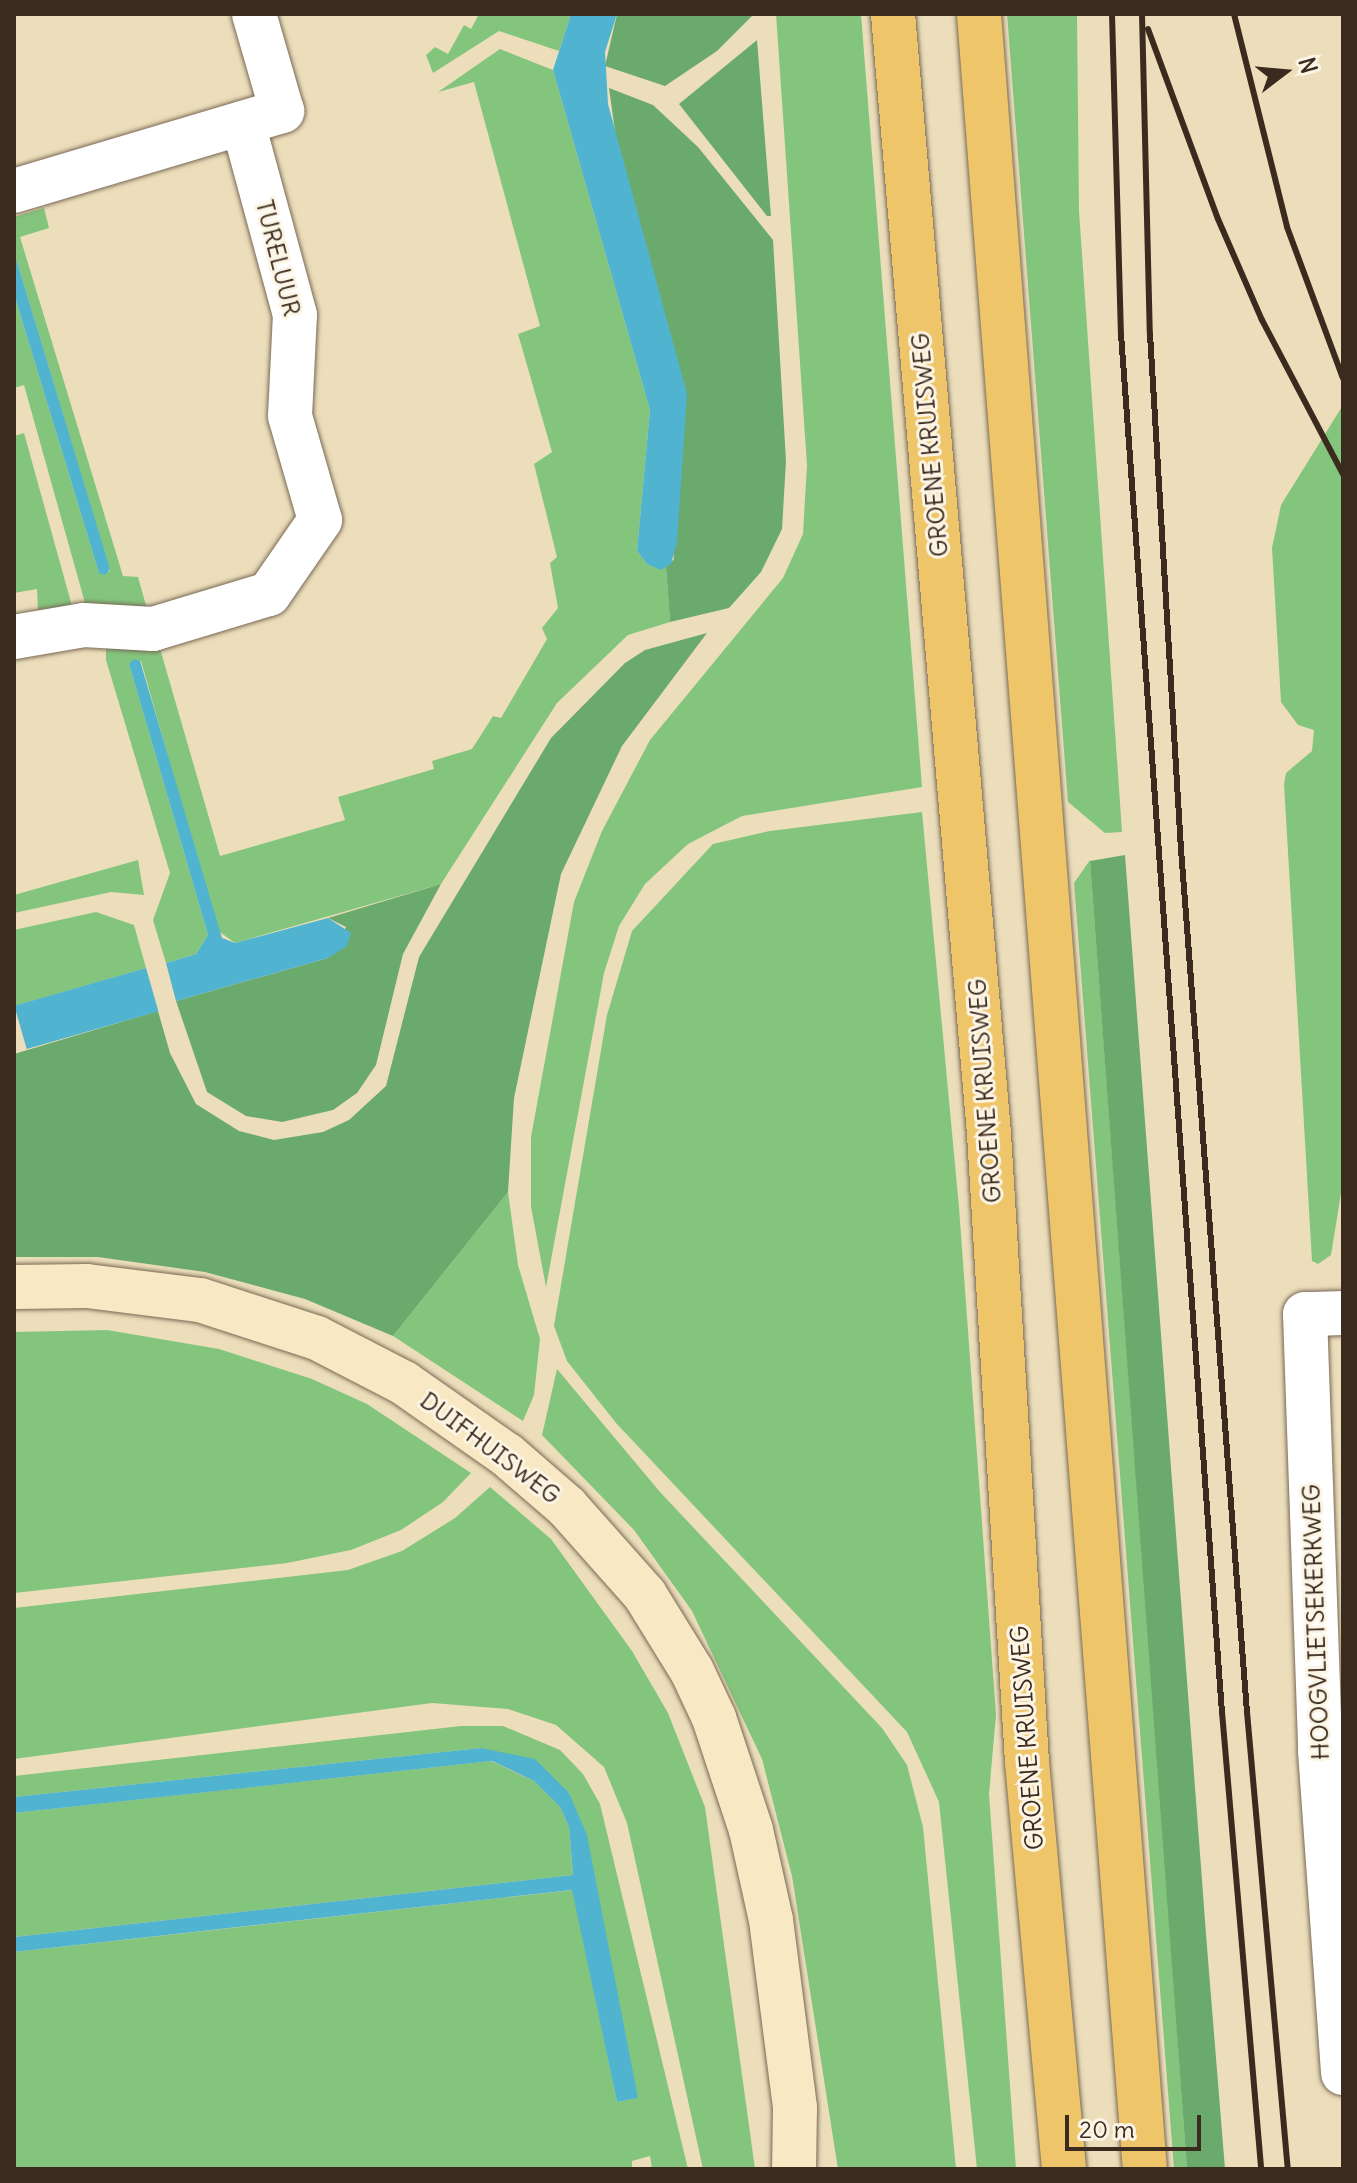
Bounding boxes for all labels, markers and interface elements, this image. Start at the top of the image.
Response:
north arrow [1245,32,1325,112]
text: N [1293,54,1324,77]
street label: TURELUUR [250,197,306,319]
street label: GROENE KRUISWEG [906,332,954,558]
street label: GROENE KRUISWEG [963,978,1007,1204]
street label: DUIFHUISWEG [414,1386,566,1510]
street label: HOOGVLIETSEKERKWEG [1297,1484,1335,1760]
street label: GROENE KRUISWEG [1005,1625,1049,1851]
scale bar [1069,2099,1205,2149]
text: 20 m [1079,2114,1135,2144]

